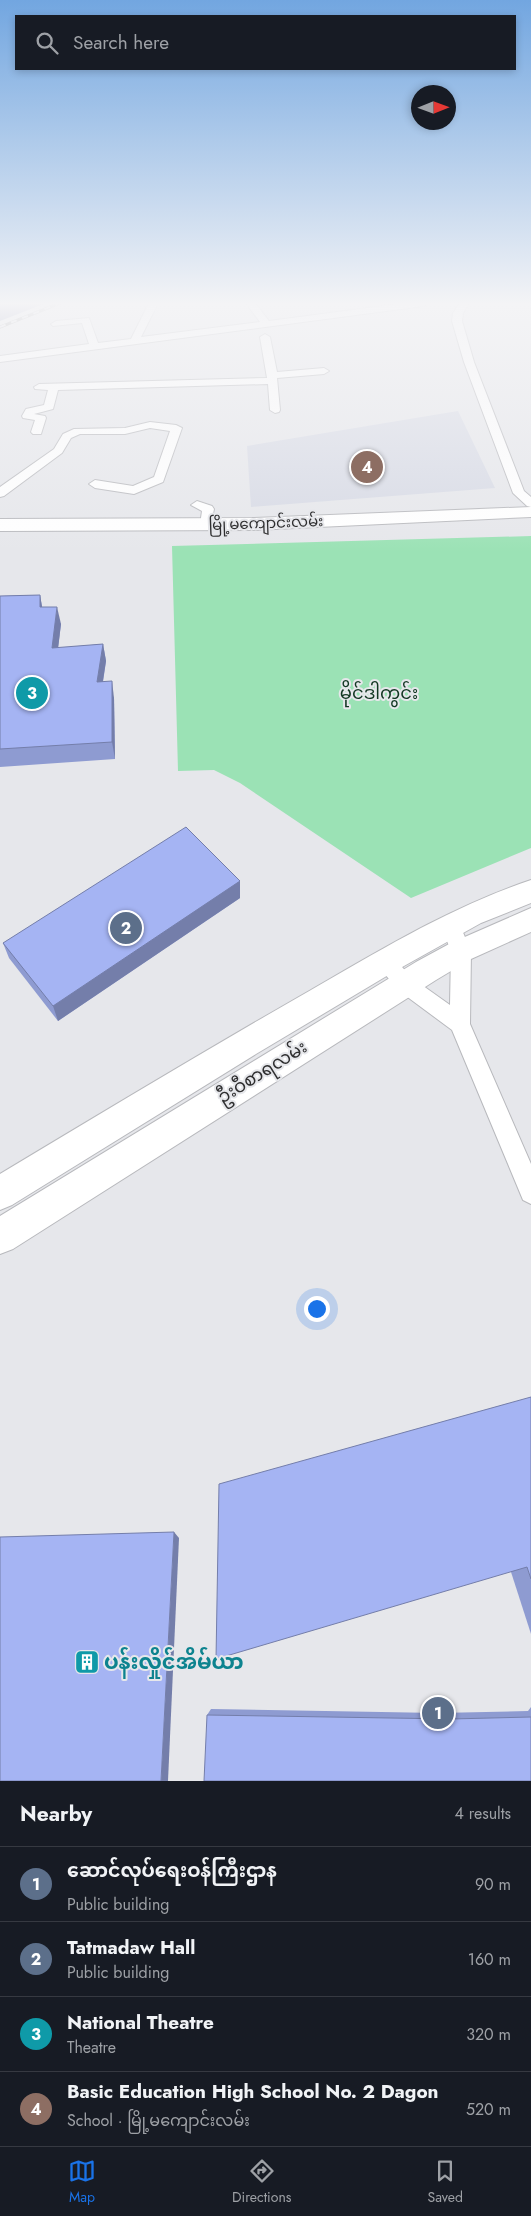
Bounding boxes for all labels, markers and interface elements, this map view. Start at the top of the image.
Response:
search box [15,15,516,70]
icon: search [33,29,61,57]
text: Search here [73,29,169,56]
north arrow [411,85,456,130]
pin: 4 [351,448,383,486]
street label: မြို့မကျောင်းလမ်း [208,510,324,537]
pin: 3 [16,674,48,712]
park label: မိုင်ဒါကွင်း [340,679,418,708]
pin: 2 [110,909,142,947]
street label: ဦးဝီစာရလမ်း [211,1033,313,1112]
your location [304,1296,330,1322]
place label: ပန်းလှိုင်အိမ်ယာ [104,1646,243,1679]
building icon: ပန်းလှိုင်အိမ်ယာ [74,1649,100,1675]
pin: 1 [422,1694,454,1732]
text: Nearby [20,1799,92,1829]
text: 4 results [455,1802,511,1825]
text: ဆောင်လုပ်ရေးဝန်ကြီးဌာန [67,1857,277,1884]
text: 1 [32,1873,40,1896]
text: 90 m [475,1873,511,1896]
text: Public building [67,1893,169,1916]
text: Tatmadaw Hall [67,1934,195,1961]
text: 2 [31,1948,41,1971]
text: 160 m [468,1948,511,1971]
text: Public building [67,1961,169,1984]
text: National Theatre [67,2009,214,2036]
text: 3 [31,2023,41,2046]
text: 320 m [466,2023,511,2046]
text: Theatre [67,2036,116,2059]
text: Basic Education High School No. 2 Dagon [67,2078,439,2105]
text: 4 [30,2098,42,2121]
text: 520 m [466,2098,511,2121]
text: School · မြို့မကျောင်းလမ်း [67,2109,250,2132]
tab: Map [68,2157,96,2207]
tab: Directions [232,2157,291,2207]
tab: Saved [427,2157,463,2207]

